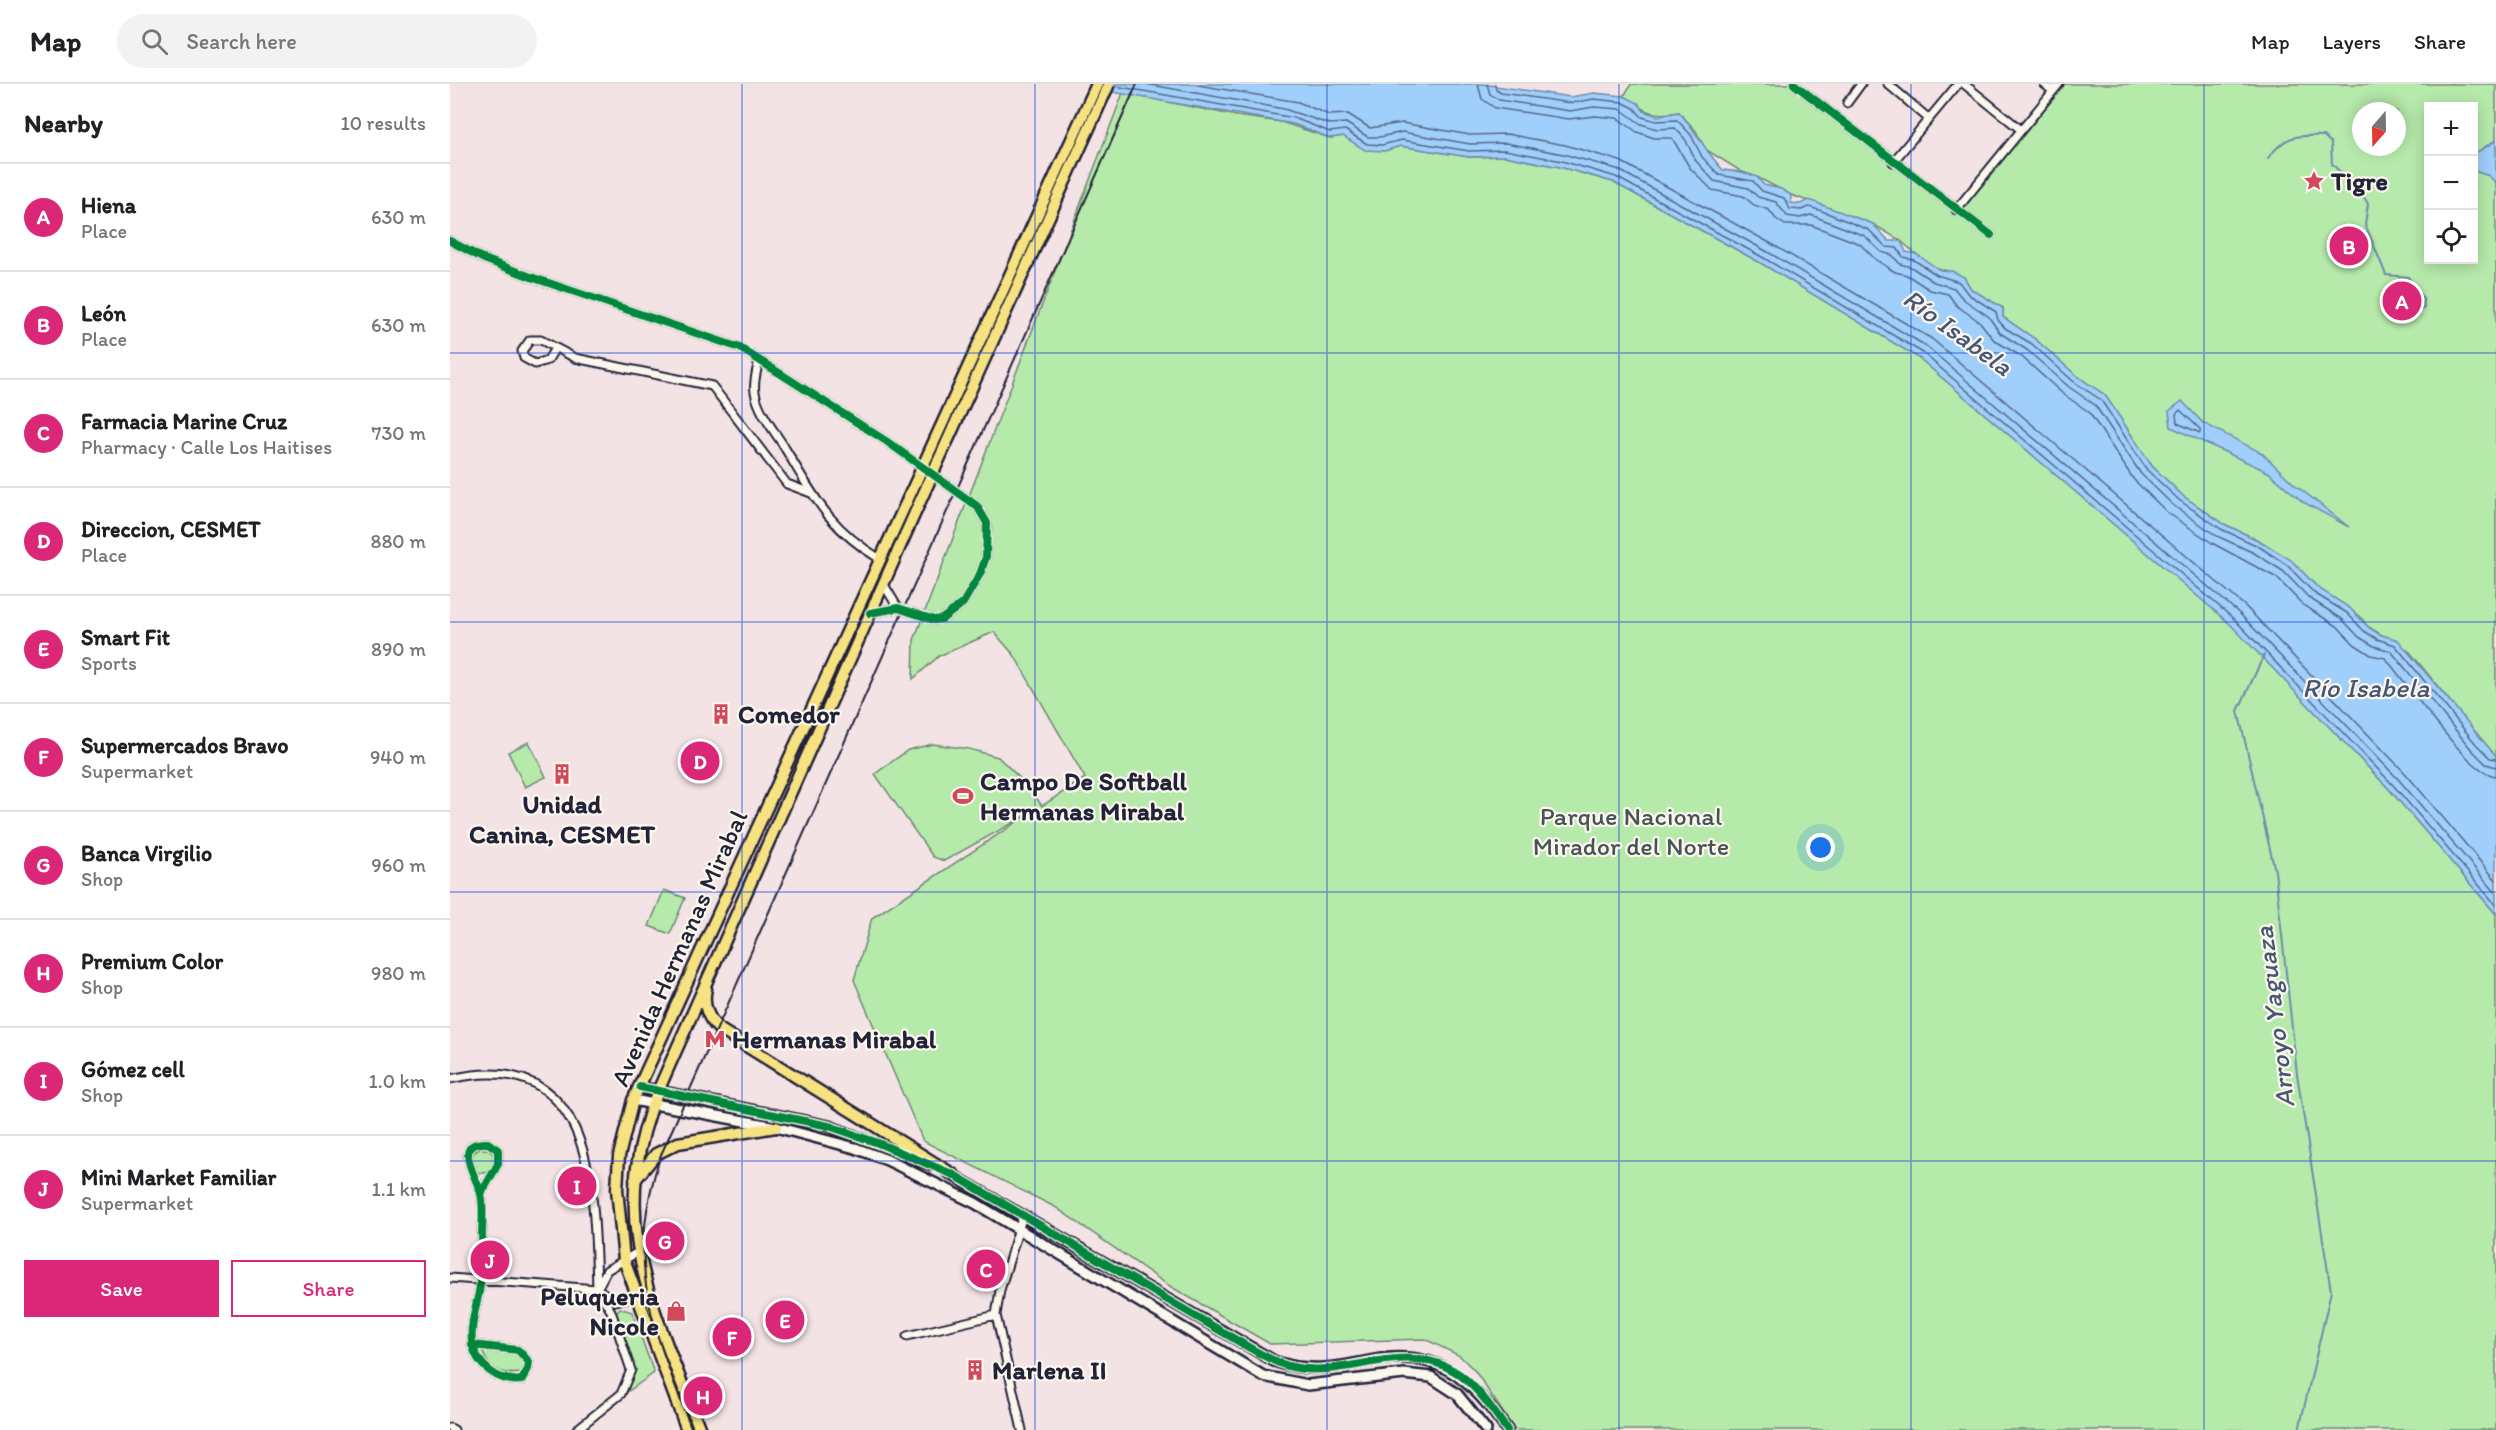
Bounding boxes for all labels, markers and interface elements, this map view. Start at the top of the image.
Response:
search box [117,14,537,68]
text: Map [30,24,81,58]
icon: search [138,25,171,58]
text: Search here [186,28,297,55]
text: Map [2251,29,2290,54]
text: Layers [2323,29,2381,54]
text: Share [2414,29,2466,54]
north arrow [2352,102,2406,156]
map controls [2424,102,2478,264]
button: + [2424,102,2478,156]
text: Nearby [24,107,103,139]
text: 10 results [341,111,426,135]
button: − [2424,156,2478,210]
place label: Tigre [2330,165,2388,197]
place icon: Tigre [2302,169,2326,193]
text: Hiena [81,192,136,219]
text: A [37,205,50,229]
text: 630 m [371,205,426,229]
button: locate [2424,210,2478,264]
text: Place [81,219,127,243]
pin: B [2330,224,2368,268]
pin: A [2382,278,2422,324]
water label: Río Isabela [1897,281,2020,383]
text: León [81,300,126,327]
text: B [37,313,50,337]
text: 630 m [371,313,426,337]
text: Place [81,327,127,351]
text: Farmacia Marine Cruz [81,408,287,435]
text: C [37,421,50,445]
text: 730 m [372,421,426,445]
text: Pharmacy · Calle Los Haitises [81,435,332,459]
text: Direccion, CESMET [81,516,261,543]
text: D [37,529,50,553]
text: 880 m [370,529,426,553]
text: Place [81,543,127,567]
text: Smart Fit [81,624,170,651]
text: E [38,637,49,661]
text: 890 m [371,637,426,661]
text: Sports [81,651,137,675]
water label: Río Isabela [2302,671,2431,704]
place label: Comedor [738,698,840,730]
building icon: Comedor [709,702,733,726]
text: Supermercados Bravo [81,732,289,759]
pin: D [680,738,720,784]
text: F [38,745,49,769]
text: 940 m [370,745,426,769]
text: Supermarket [81,759,193,783]
building icon: Unidad Canina, CESMET [550,762,574,786]
place label: Campo De Softball Hermanas Mirabal [980,765,1188,827]
sports icon: Campo De Softball Hermanas Mirabal [951,784,975,808]
place label: Unidad Canina, CESMET [469,788,655,850]
park label: Parque Nacional Mirador del Norte [1533,800,1729,862]
street label: Avenida Hermanas Mirabal [604,805,754,1091]
your location [1806,833,1835,862]
text: Banca Virgilio [81,840,212,867]
text: G [37,853,50,877]
text: 960 m [371,853,426,877]
text: Shop [81,867,123,891]
water label: Arroyo Yaguaza [2246,924,2301,1109]
text: Premium Color [81,948,223,975]
text: H [37,961,50,985]
text: 980 m [371,961,426,985]
text: Shop [81,975,123,999]
place label: Hermanas Mirabal [732,1023,937,1055]
metro station icon: Hermanas Mirabal [703,1027,727,1051]
text: Gómez cell [81,1056,185,1083]
text: I [40,1069,47,1093]
text: 1.0 km [369,1069,426,1093]
text: Shop [81,1083,123,1107]
text: Mini Market Familiar [81,1164,276,1191]
pin: I [558,1164,596,1208]
text: J [39,1177,48,1201]
text: 1.1 km [372,1177,426,1201]
text: Supermarket [81,1191,193,1215]
pin: G [646,1218,684,1264]
pin: J [470,1238,510,1282]
pin: C [966,1246,1006,1292]
button: Save [24,1260,219,1317]
button: Share [231,1260,426,1317]
place label: Peluqueria Nicole [540,1280,660,1342]
pin: E [766,1298,804,1342]
shop icon: Peluqueria Nicole [664,1299,688,1323]
pin: F [712,1314,752,1360]
place label: Marlena II [992,1354,1107,1386]
building icon: Marlena II [963,1358,987,1382]
pin: H [684,1374,722,1418]

